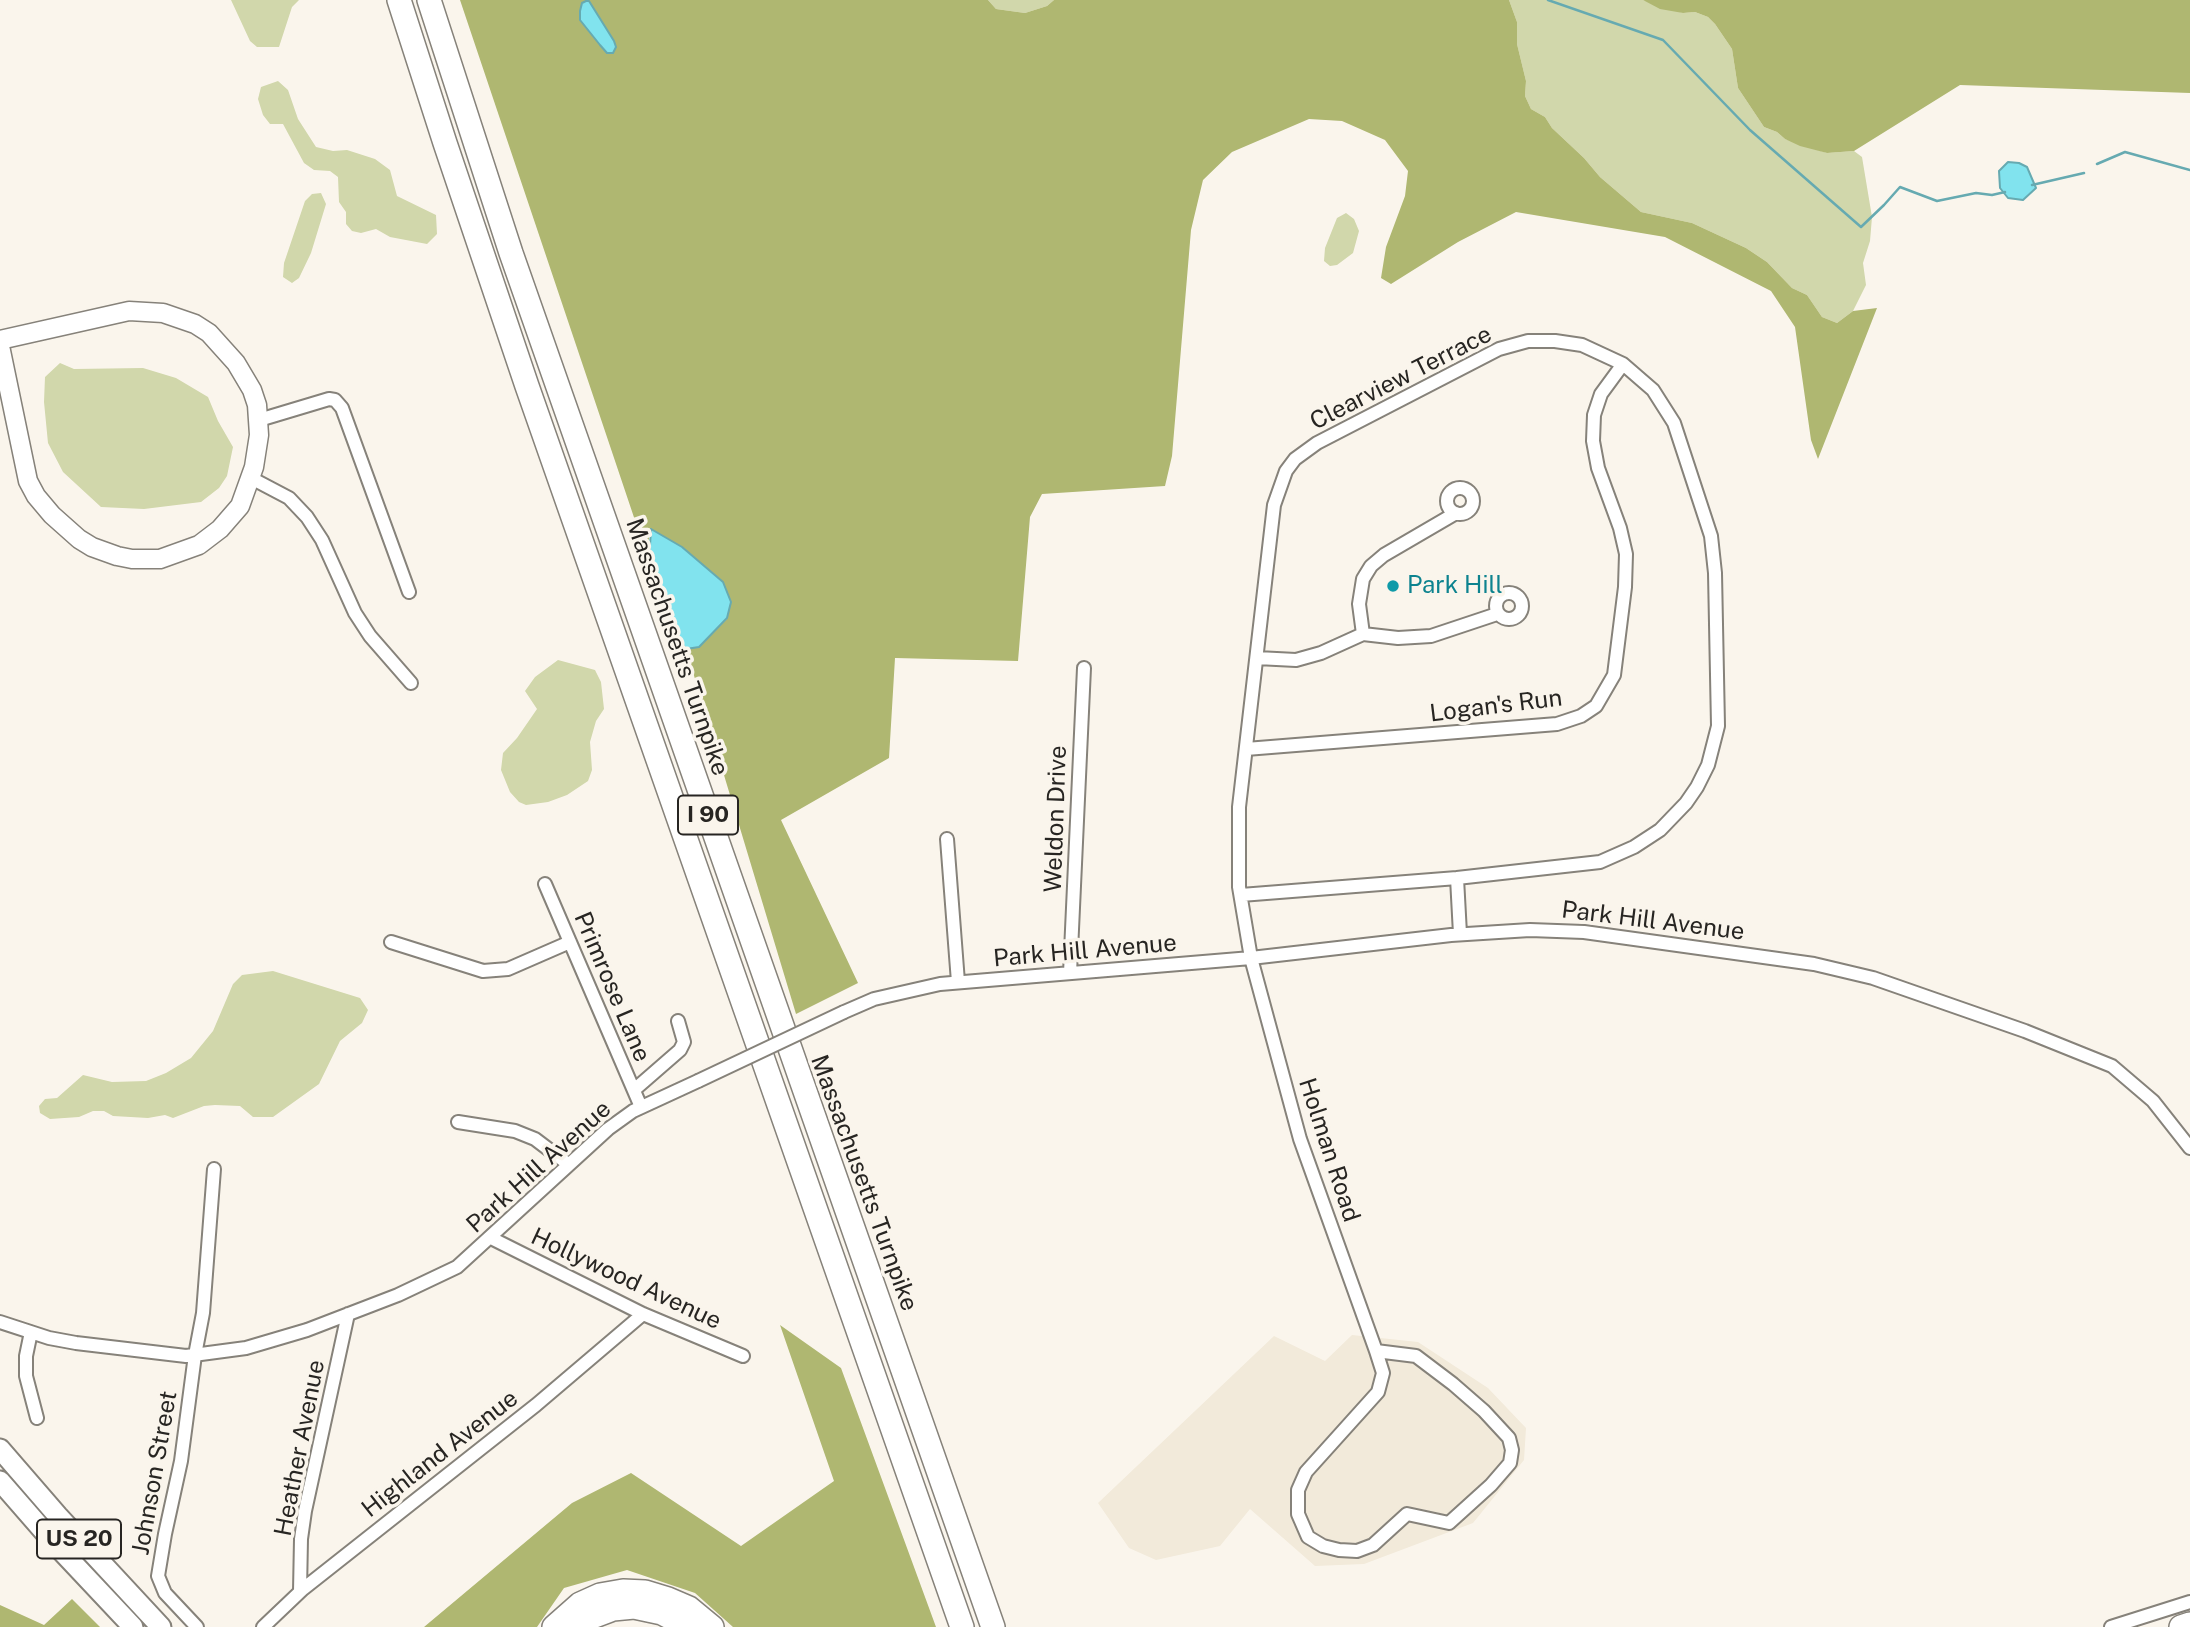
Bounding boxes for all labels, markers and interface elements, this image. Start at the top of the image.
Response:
street label: Clearview Terrace [1305,320,1497,436]
street label: Massachusetts Turnpike [619,515,735,779]
place label: Park Hill [1407,572,1503,600]
marker: Park Hill [1385,578,1401,594]
street label: Logan's Run [1428,684,1564,728]
street label: Weldon Drive [1039,745,1073,893]
road number: I 90 [678,796,738,834]
street label: Park Hill Avenue [1560,895,1746,947]
street label: Primrose Lane [567,908,657,1066]
street label: Park Hill Avenue [992,929,1178,973]
street label: Massachusetts Turnpike [804,1051,924,1315]
street label: Holman Road [1292,1074,1366,1226]
street label: Park Hill Avenue [461,1095,617,1239]
street label: Hollywood Avenue [526,1222,726,1336]
street label: Heather Avenue [269,1357,331,1539]
street label: Highland Avenue [356,1384,524,1524]
street label: Johnson Street [126,1389,184,1557]
road number: US 20 [37,1520,121,1558]

